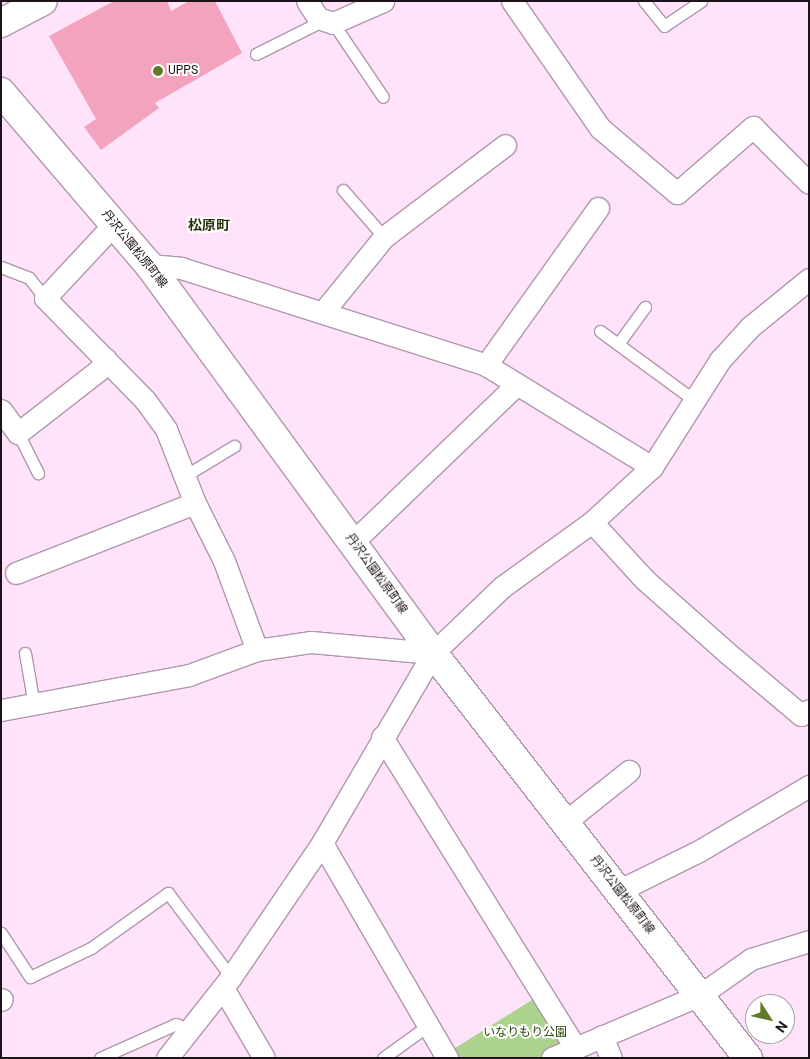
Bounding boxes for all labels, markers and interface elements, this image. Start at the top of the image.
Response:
place label: UPPS [168,64,198,78]
marker: UPPS [152,65,164,77]
street label: 丹沢公園松原町線 [98,207,170,291]
district label: 松原町 [188,217,230,233]
street label: 丹沢公園松原町線 [342,531,410,617]
street label: 丹沢公園松原町線 [587,853,657,937]
north arrow [745,994,795,1044]
text: N [772,1018,791,1036]
park label: いなりもり公園 [483,1026,567,1040]

